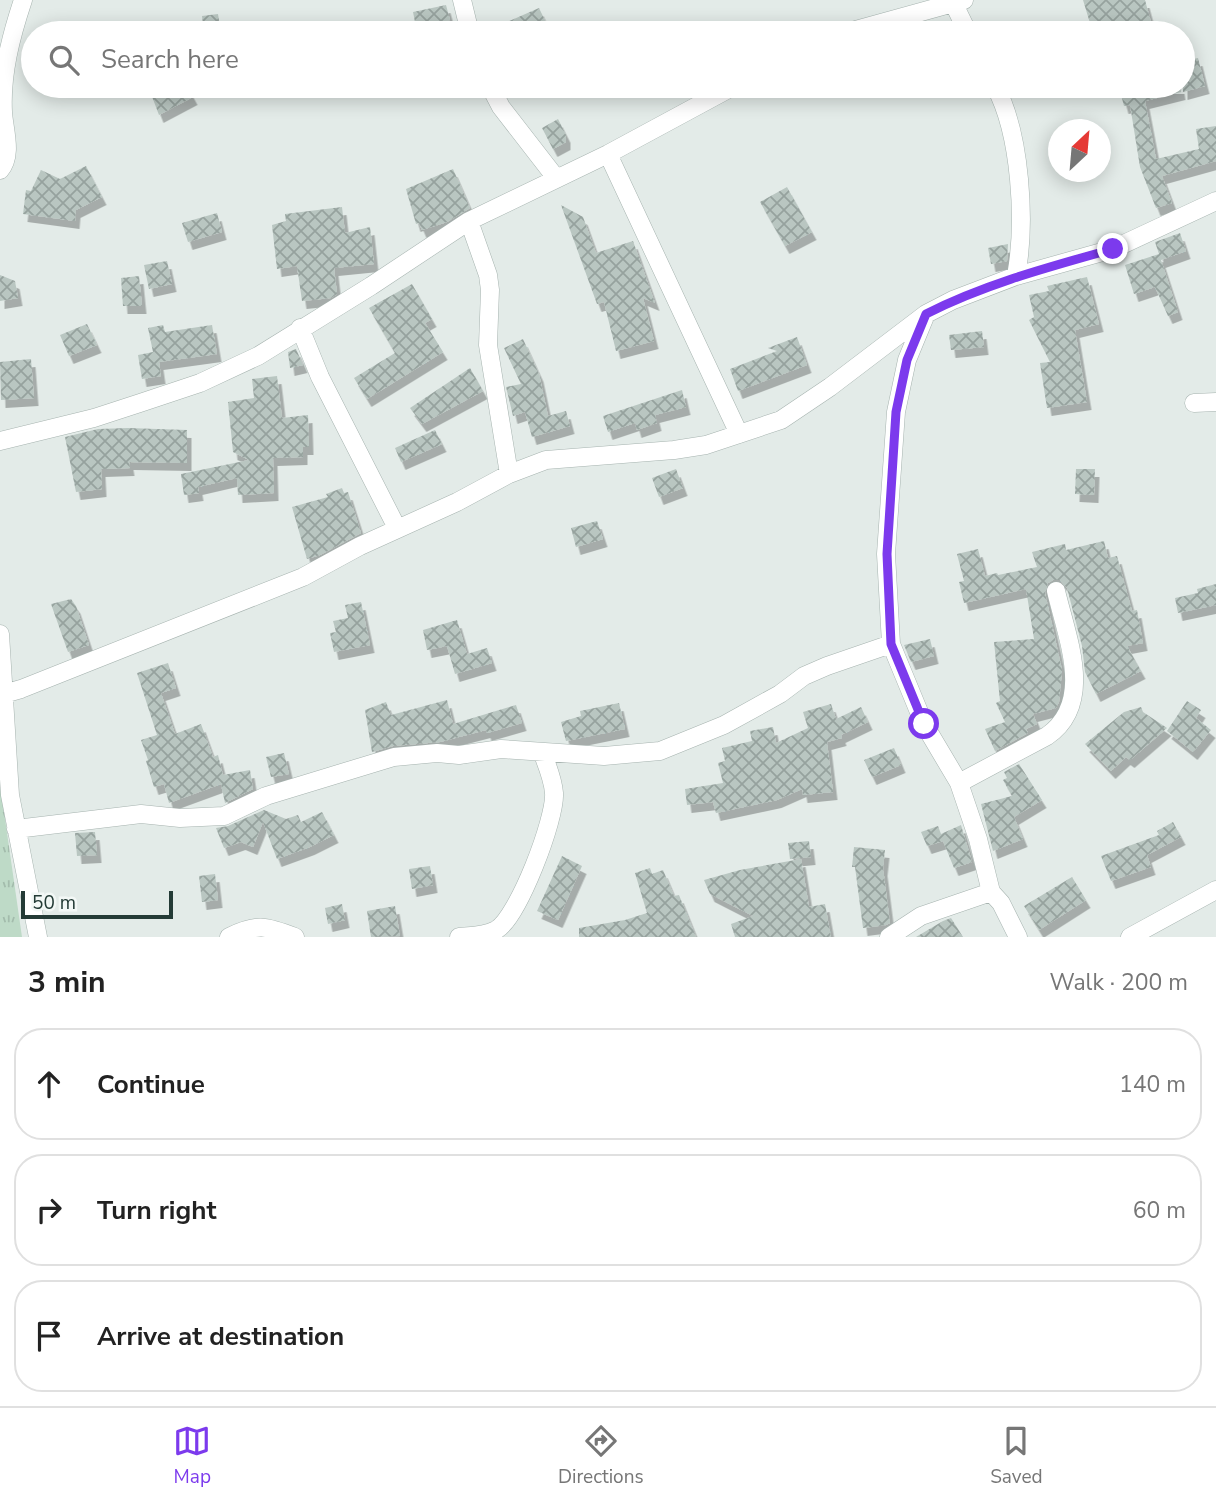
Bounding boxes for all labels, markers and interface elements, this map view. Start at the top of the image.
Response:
search box [21,21,1195,98]
icon: search [45,41,83,79]
text: Search here [101,42,239,77]
north arrow [1048,119,1111,182]
route end [1097,233,1128,264]
route start [908,708,939,739]
scale bar [21,888,173,920]
text: 50 m [32,890,76,916]
text: 3 min [28,962,106,1003]
text: Walk · 200 m [1049,967,1188,998]
icon: ahead [30,1065,68,1103]
text: Continue [97,1067,205,1102]
text: 140 m [1119,1069,1186,1100]
icon: right [30,1191,68,1229]
text: Turn right [97,1193,216,1228]
text: 60 m [1133,1195,1186,1226]
icon: arrive [30,1317,68,1355]
text: Arrive at destination [97,1319,344,1354]
tab: Map [173,1422,211,1490]
tab: Directions [558,1422,644,1490]
tab: Saved [990,1422,1043,1490]

